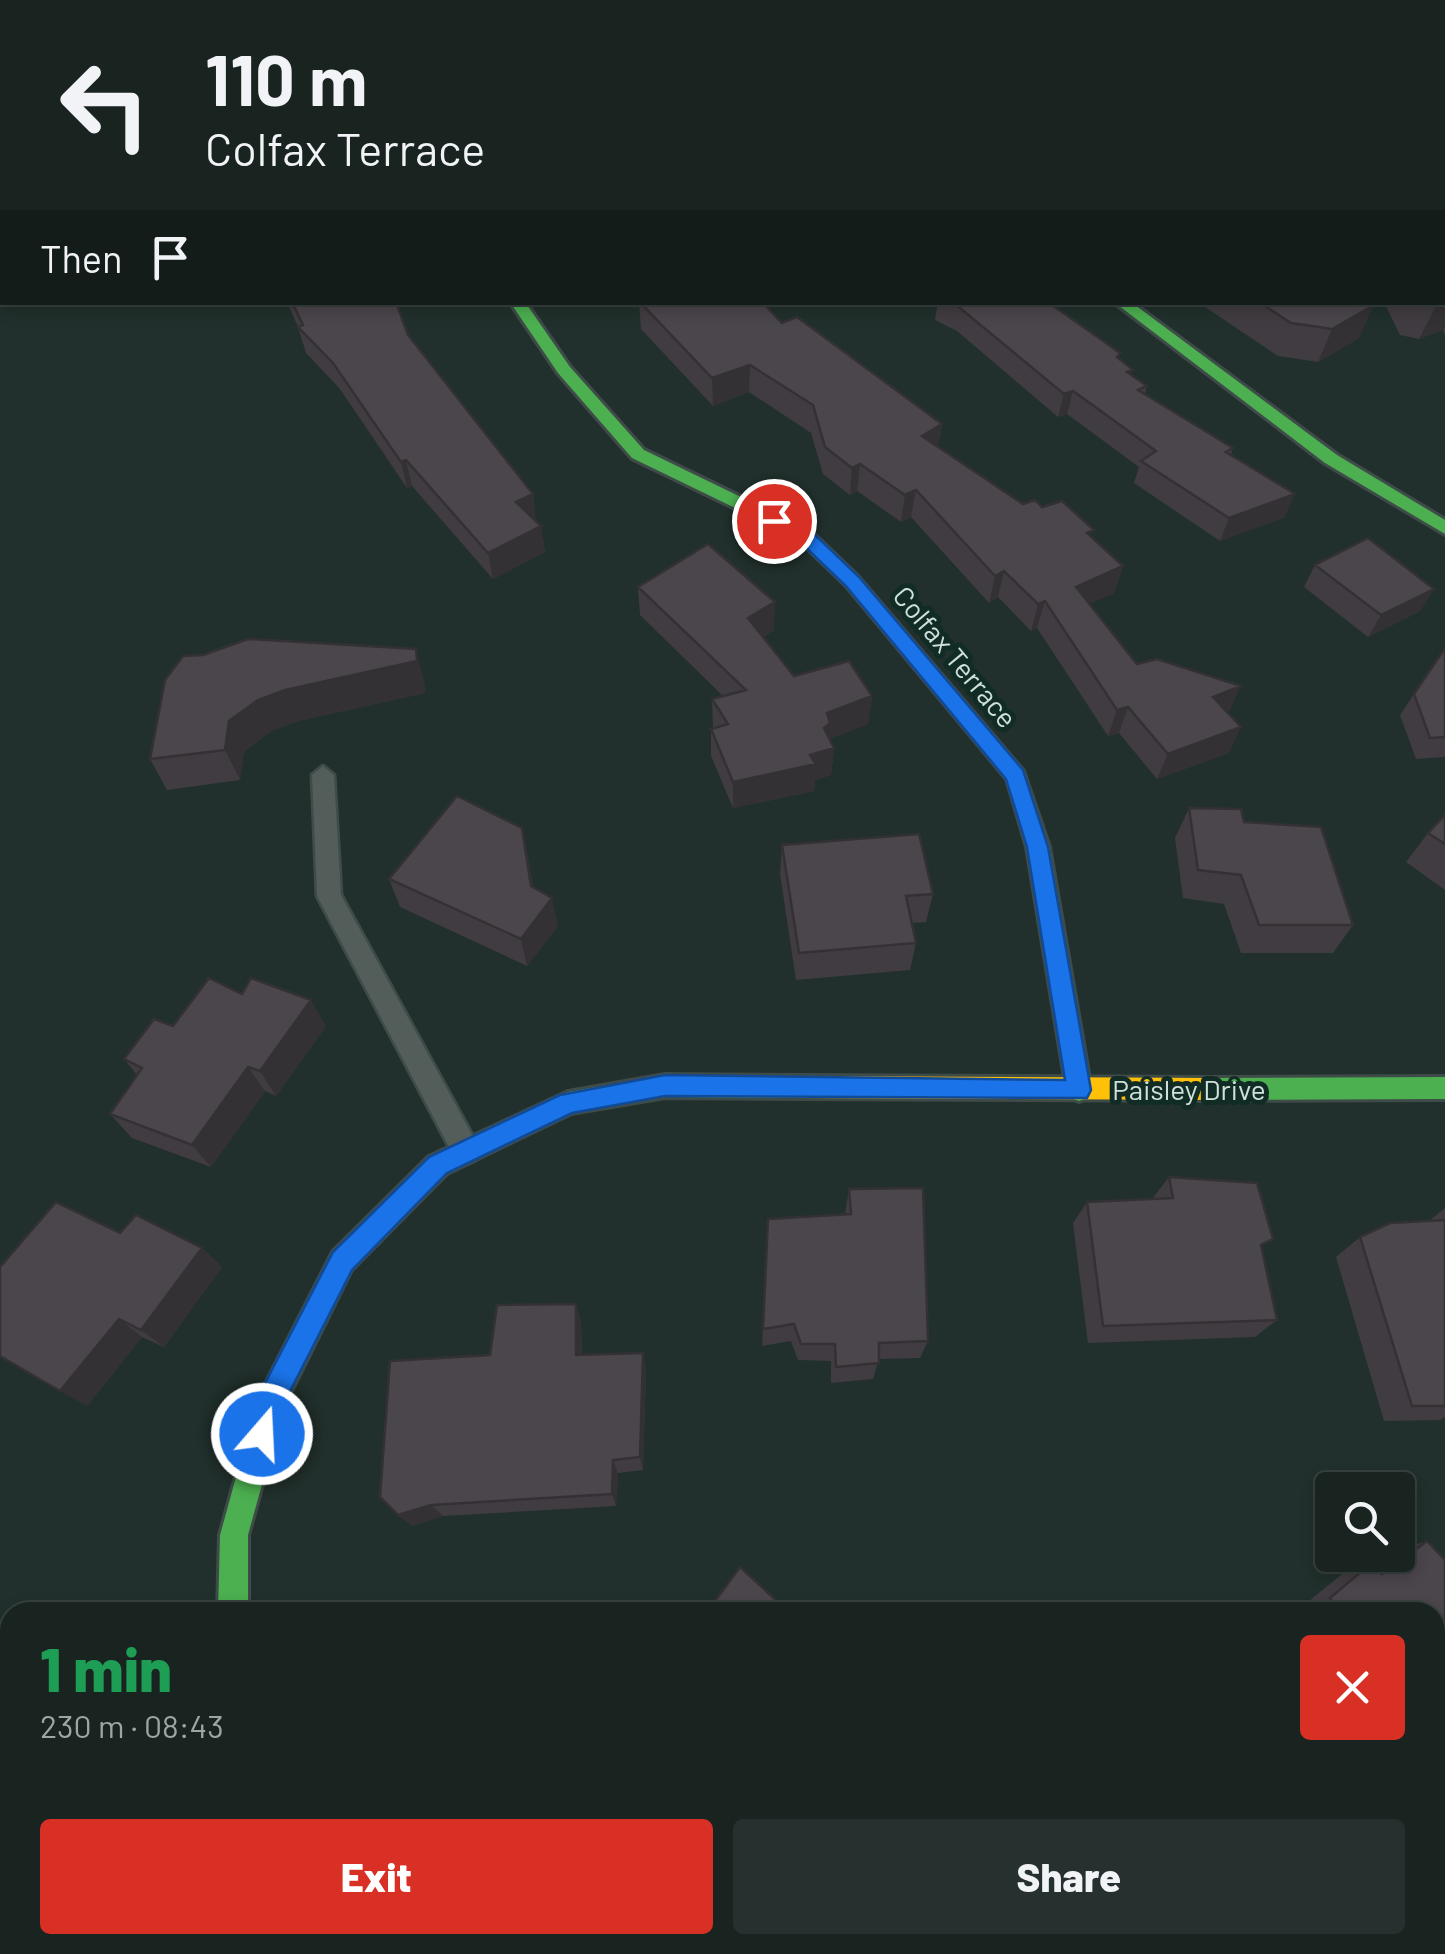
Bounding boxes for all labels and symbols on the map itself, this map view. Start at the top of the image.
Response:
pin [732,479,817,564]
street label: Colfax Terrace [887,579,1025,734]
street label: Paisley Drive [1112,1072,1266,1106]
position arrow [210,1382,314,1486]

